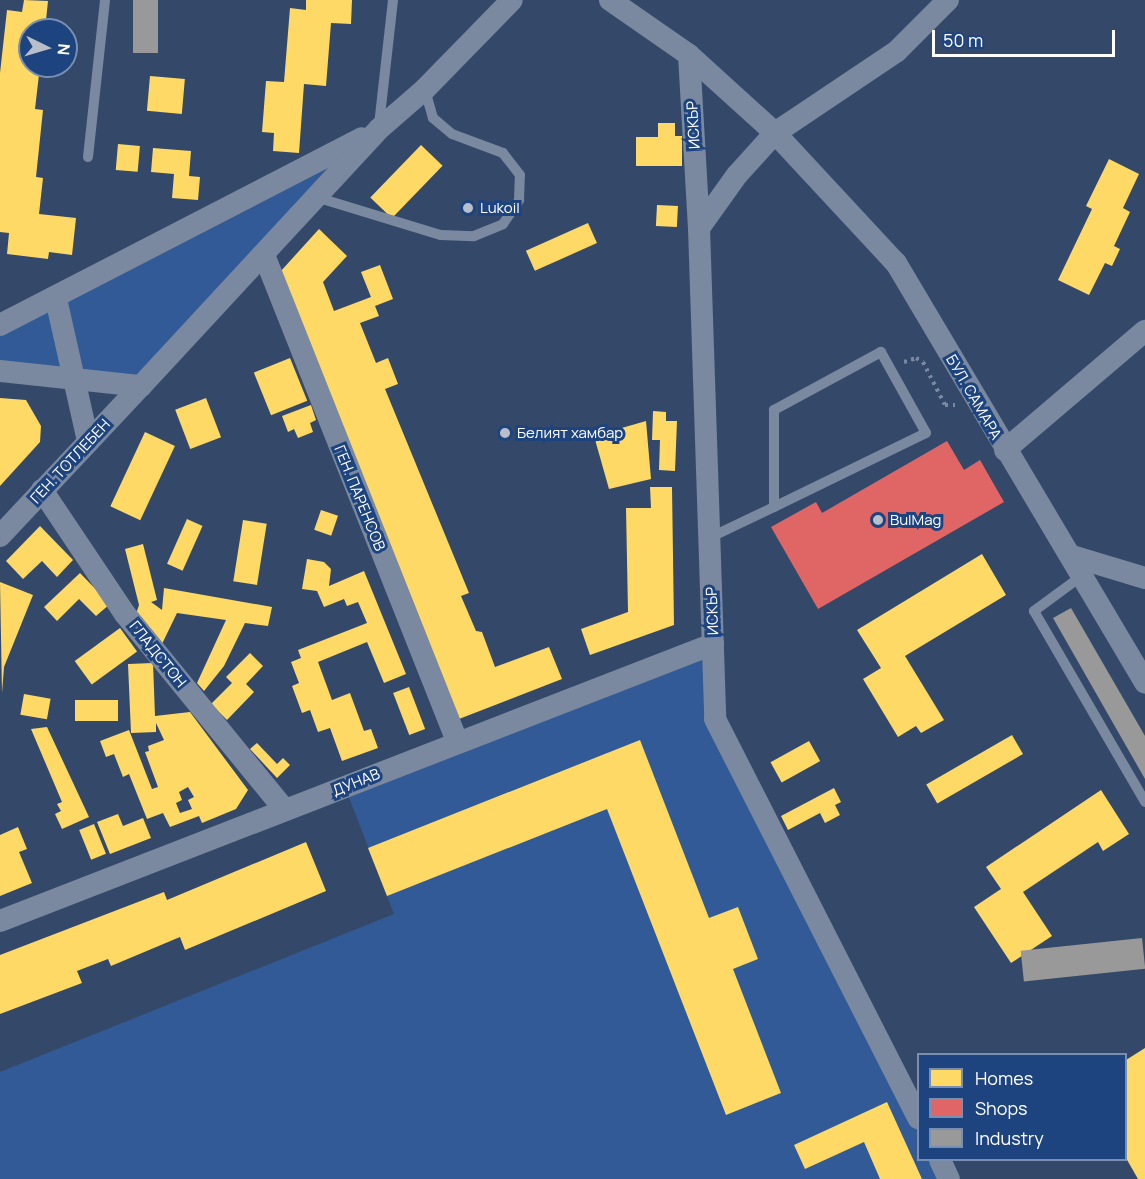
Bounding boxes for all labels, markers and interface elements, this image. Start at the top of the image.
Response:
north arrow [18,18,78,78]
scale bar [935,18,1118,56]
text: 50 m [943,28,983,52]
text: N [52,43,75,56]
street label: ИСКЪР [683,100,703,150]
place label: Lukoil [480,199,520,217]
marker: Lukoil [461,201,475,215]
street label: БУЛ. САМАРА [942,351,1006,443]
street label: ГЕН. ТОТЛЕБЕН [26,415,114,507]
place label: Белият хамбар [517,424,623,442]
marker: Белият хамбар [498,426,512,440]
street label: ГЕН. ПАРЕНСОВ [331,443,389,553]
place label: BulMag [890,511,941,529]
marker: BulMag [871,513,885,527]
street label: ИСКЪР [702,587,722,635]
street label: ГЛАДСТОН [126,617,190,691]
street label: ДУНАВ [330,764,382,800]
legend [917,1053,1127,1161]
text: Homes [975,1066,1033,1090]
text: Shops [975,1096,1027,1120]
text: Industry [975,1126,1044,1150]

